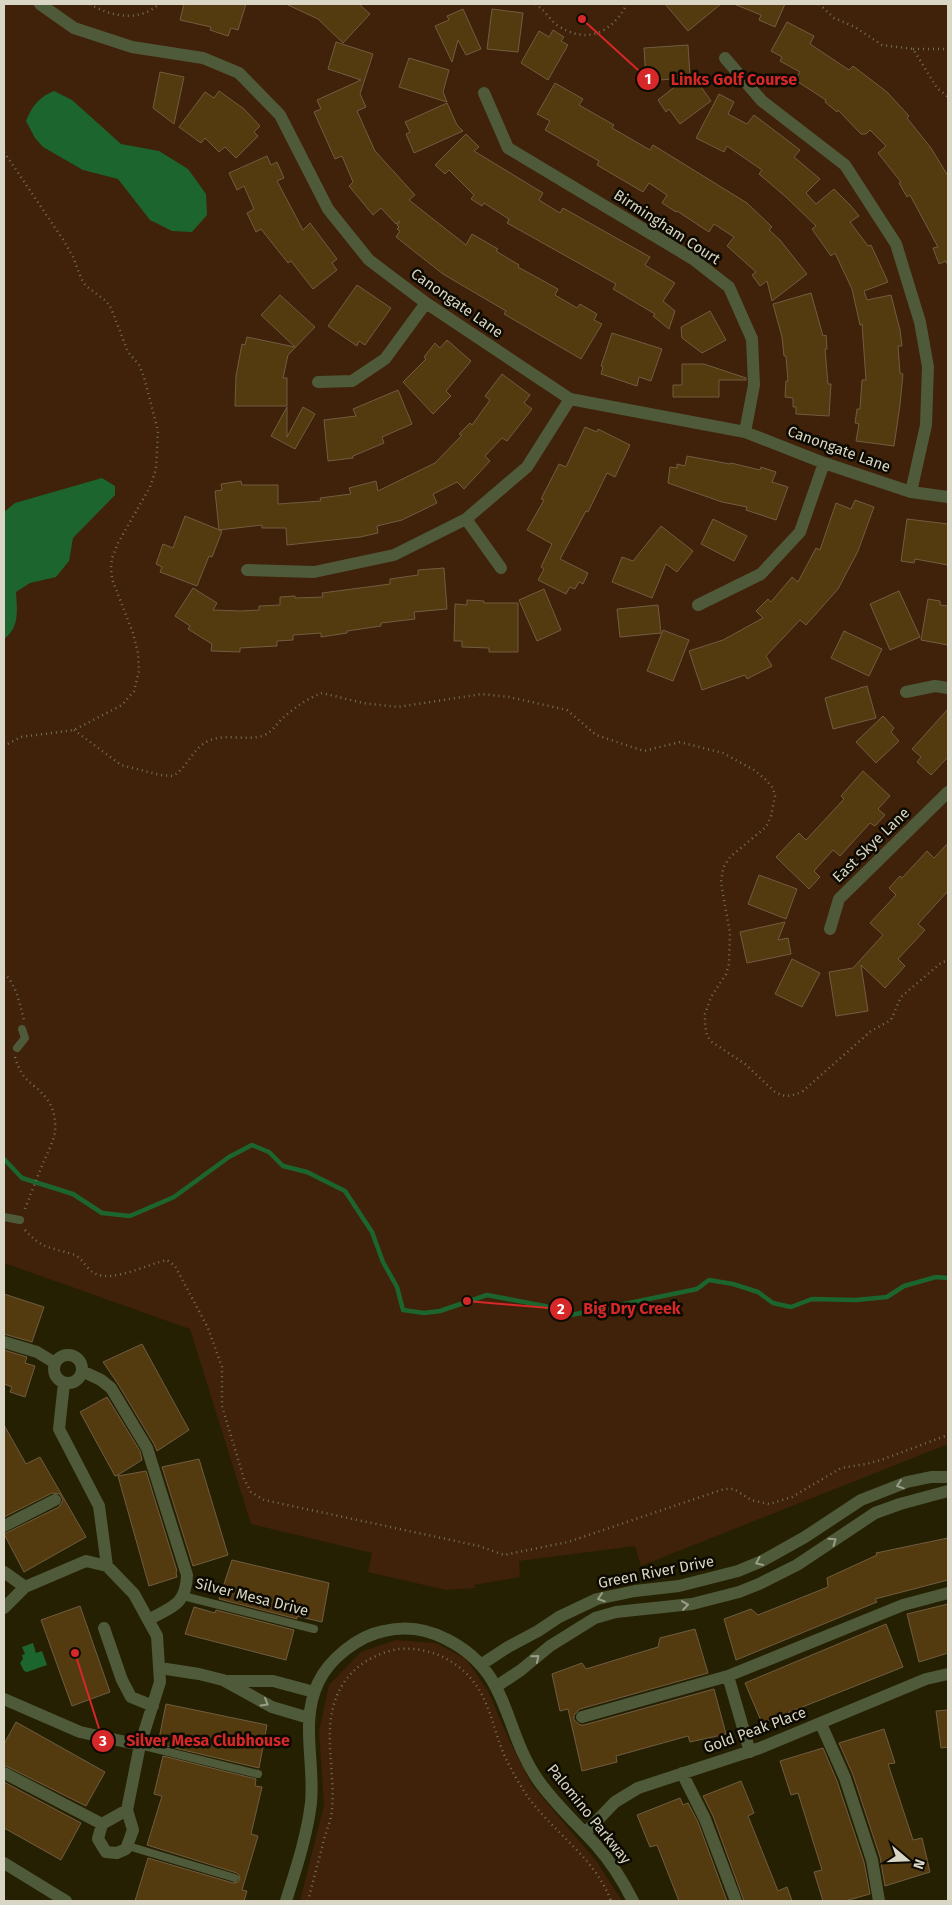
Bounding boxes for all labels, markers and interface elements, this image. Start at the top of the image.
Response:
callout: Links Golf Course [635,63,807,94]
text: 1 [645,70,651,88]
text: Links Golf Course [671,70,797,89]
street label: Birmingham Court [610,186,724,268]
street label: Canongate Lane [408,265,506,341]
street label: Canongate Lane [785,422,893,476]
street label: East Skye Lane [829,804,913,886]
callout: Big Dry Creek [548,1293,690,1324]
text: Big Dry Creek [583,1299,681,1318]
text: 2 [557,1300,565,1318]
one-way arrow [897,1479,905,1489]
one-way arrow [827,1538,836,1547]
street label: Green River Drive [597,1552,715,1592]
one-way arrow [755,1556,764,1567]
street label: Silver Mesa Drive [194,1574,310,1620]
one-way arrow [597,1593,606,1603]
one-way arrow [682,1600,690,1611]
one-way arrow [531,1654,540,1663]
one-way arrow [259,1696,268,1706]
street label: Gold Peak Place [701,1703,809,1757]
callout: Silver Mesa Clubhouse [91,1725,300,1756]
text: Silver Mesa Clubhouse [126,1731,290,1750]
text: 3 [98,1732,107,1750]
street label: Palomino Parkway [543,1761,635,1868]
north arrow [882,1835,932,1885]
text: N [909,1857,928,1871]

